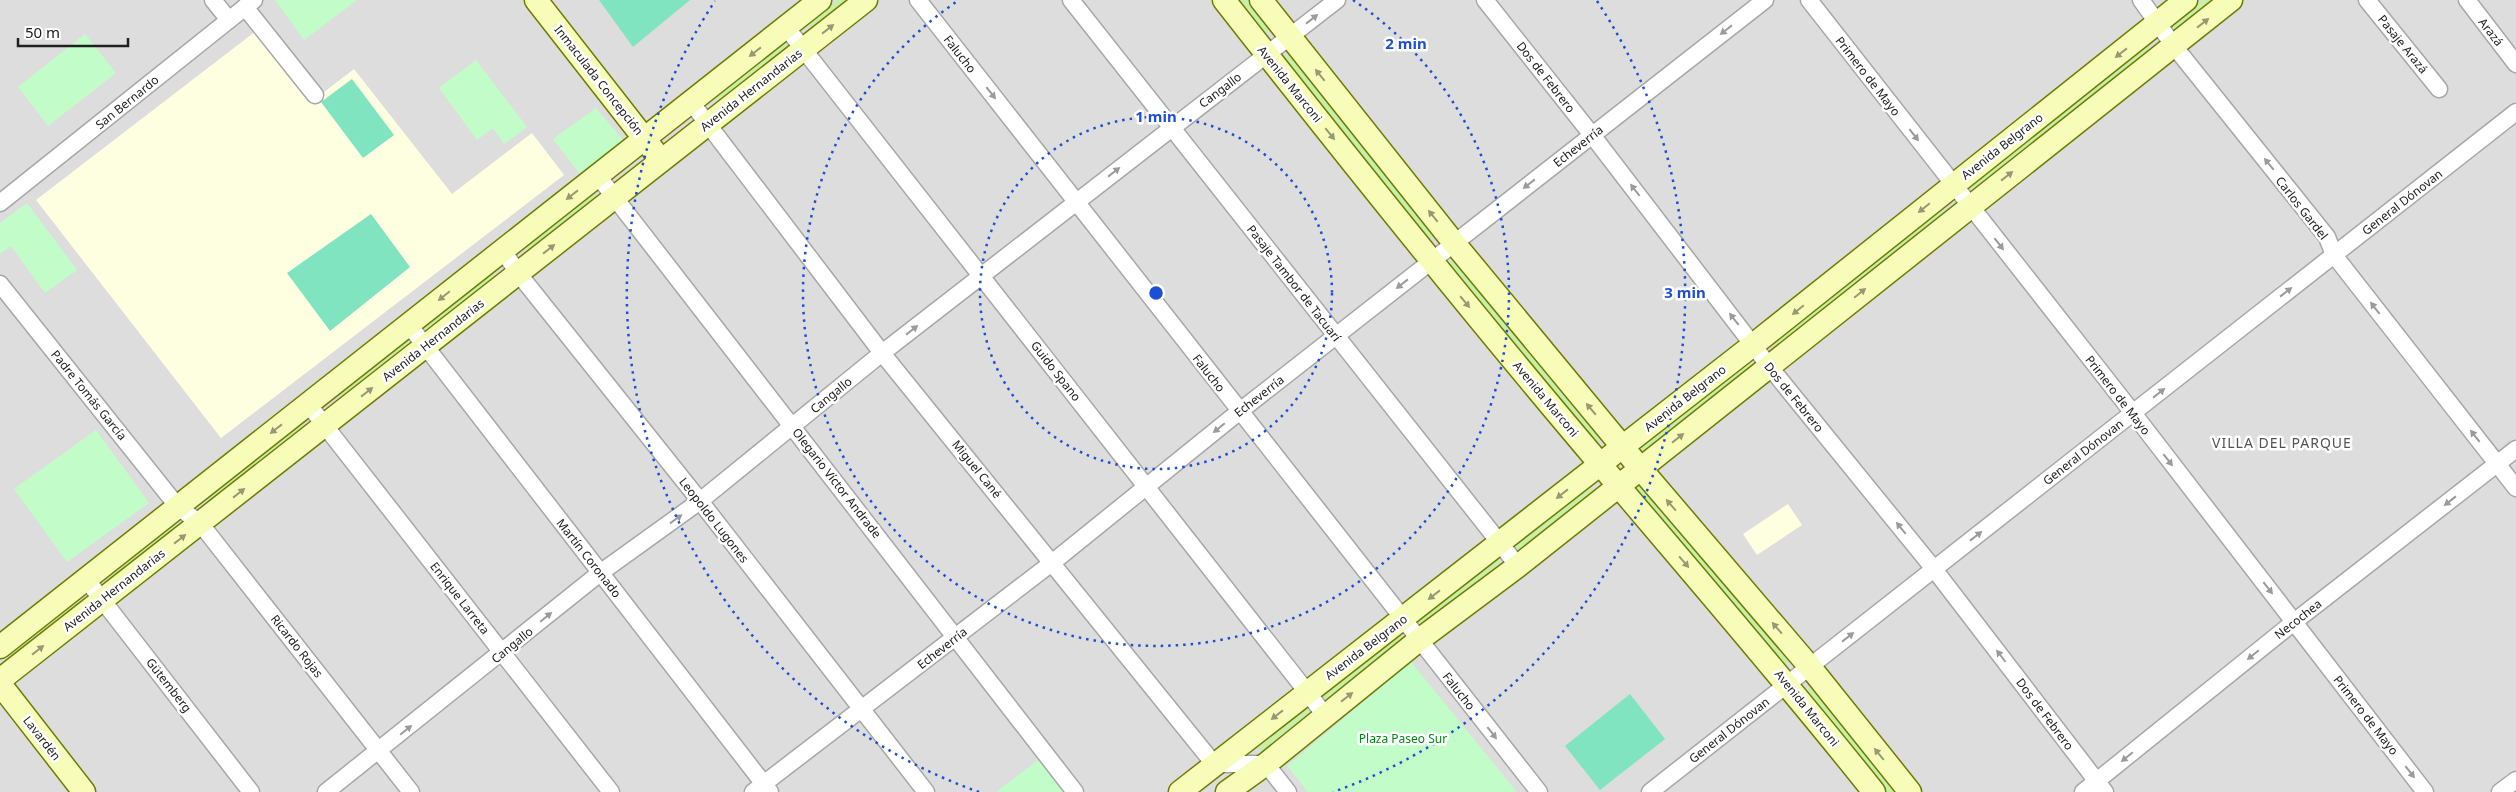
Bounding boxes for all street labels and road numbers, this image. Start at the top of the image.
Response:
street label: Pasaje Arazá [2374,11,2432,77]
street label: Arazá [2475,14,2507,50]
street label: Inmaculada Concepción [551,21,647,139]
street label: Falucho [940,31,980,77]
street label: Primero de Mayo [1832,33,1904,119]
street label: Dos de Febrero [1513,38,1579,116]
street label: Avenida Marconi [1254,42,1326,126]
street label: Avenida Hernandarias [696,45,806,135]
street label: Cangallo [1195,68,1245,112]
street label: San Bernardo [92,71,162,133]
street label: Avenida Belgrano [1958,109,2046,183]
street label: Echeverría [1550,121,1606,171]
street label: General Dónovan [2358,165,2446,239]
street label: Carlos Gardel [2272,173,2332,243]
street label: Pasaje Tambor de Tacuarí [1243,221,1345,345]
street label: Avenida Hernandarias [378,295,488,385]
street label: Guido Spano [1027,337,1085,405]
street label: Padre Tomás García [47,346,131,444]
street label: Falucho [1189,350,1229,396]
street label: Primero de Mayo [2082,352,2154,438]
street label: Avenida Marconi [1509,357,1583,441]
street label: Dos de Febrero [1760,358,1828,436]
street label: Avenida Belgrano [1641,361,1729,435]
street label: Echeverría [1231,371,1287,421]
street label: Cangallo [806,373,856,417]
street label: General Dónovan [2039,415,2127,489]
street label: Olegario Víctor Andrade [789,424,886,542]
street label: Miguel Cané [948,436,1006,502]
street label: Leopoldo Lugones [675,474,753,566]
street label: Martín Coronado [553,515,625,601]
street label: Avenida Hernandarias [59,545,169,635]
street label: Enrique Larreta [426,558,494,638]
street label: Necochea [2271,595,2325,643]
street label: Avenida Belgrano [1321,610,1411,684]
street label: Ricardo Rojas [267,611,327,681]
street label: Cangallo [487,623,537,667]
street label: Echeverría [914,623,970,673]
street label: Gütemberg [142,654,196,716]
street label: Avenida Marconi [1771,666,1843,750]
street label: Falucho [1439,668,1479,714]
street label: Primero de Mayo [2330,672,2402,758]
street label: Dos de Febrero [2012,675,2078,753]
street label: General Dónovan [1685,693,1773,767]
street label: Lavardén [19,712,65,764]

